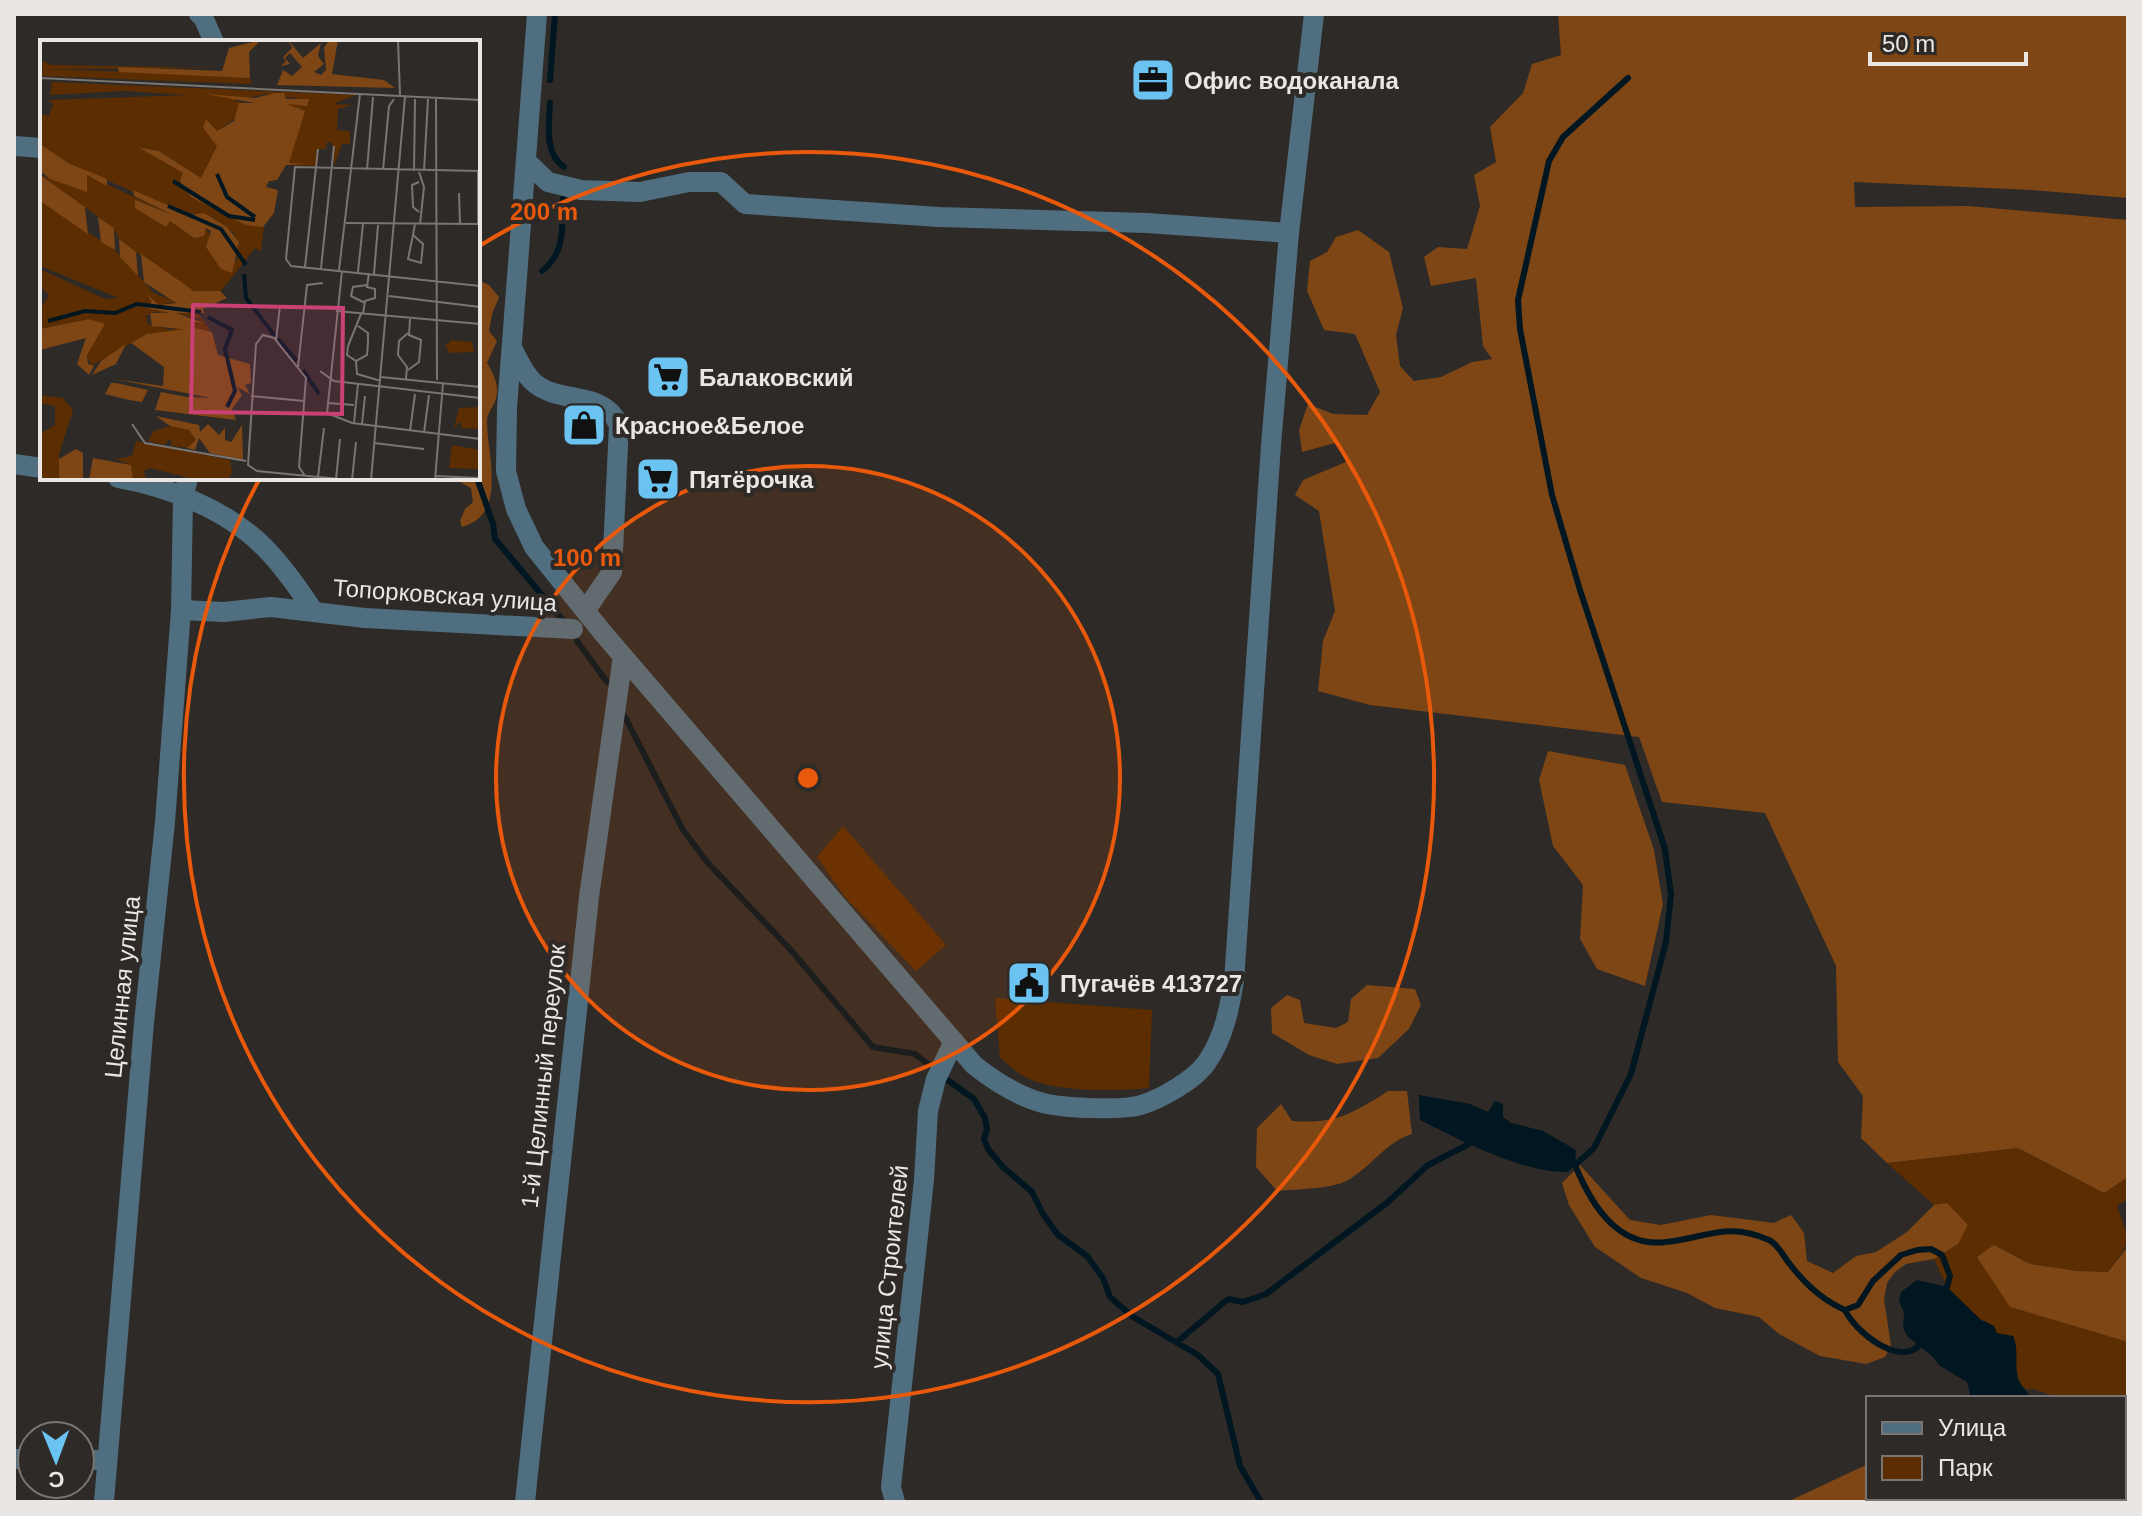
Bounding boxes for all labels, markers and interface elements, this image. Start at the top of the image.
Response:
scale bar [1870,16,2026,66]
text: 50 m [1882,30,1935,57]
inset map [40,40,480,480]
office icon: Офис водоканала [1129,56,1177,104]
place label: Офис водоканала [1184,67,1400,94]
text: 200 m [510,198,578,225]
supermarket icon: Балаковский [644,353,692,401]
place label: Балаковский [699,364,854,391]
shop icon: Красное&Белое [560,401,608,449]
place label: Красное&Белое [615,412,804,439]
supermarket icon: Пятёрочка [634,455,682,503]
place label: Пятёрочка [689,466,814,493]
text: 100 m [553,544,621,571]
street label: Топорковская улица [332,574,559,616]
centre of rings [794,764,822,792]
street label: Целинная улица [99,894,145,1080]
street label: 1-й Целинный переулок [516,942,570,1209]
public building icon: Пугачёв 413727 [1005,959,1053,1007]
place label: Пугачёв 413727 [1060,970,1242,997]
street label: улица Строителей [865,1164,913,1370]
legend [1866,1396,2126,1500]
text: Улица [1938,1414,2007,1441]
north arrow [16,1420,96,1500]
text: Парк [1938,1454,1993,1481]
text: С [48,1467,65,1492]

